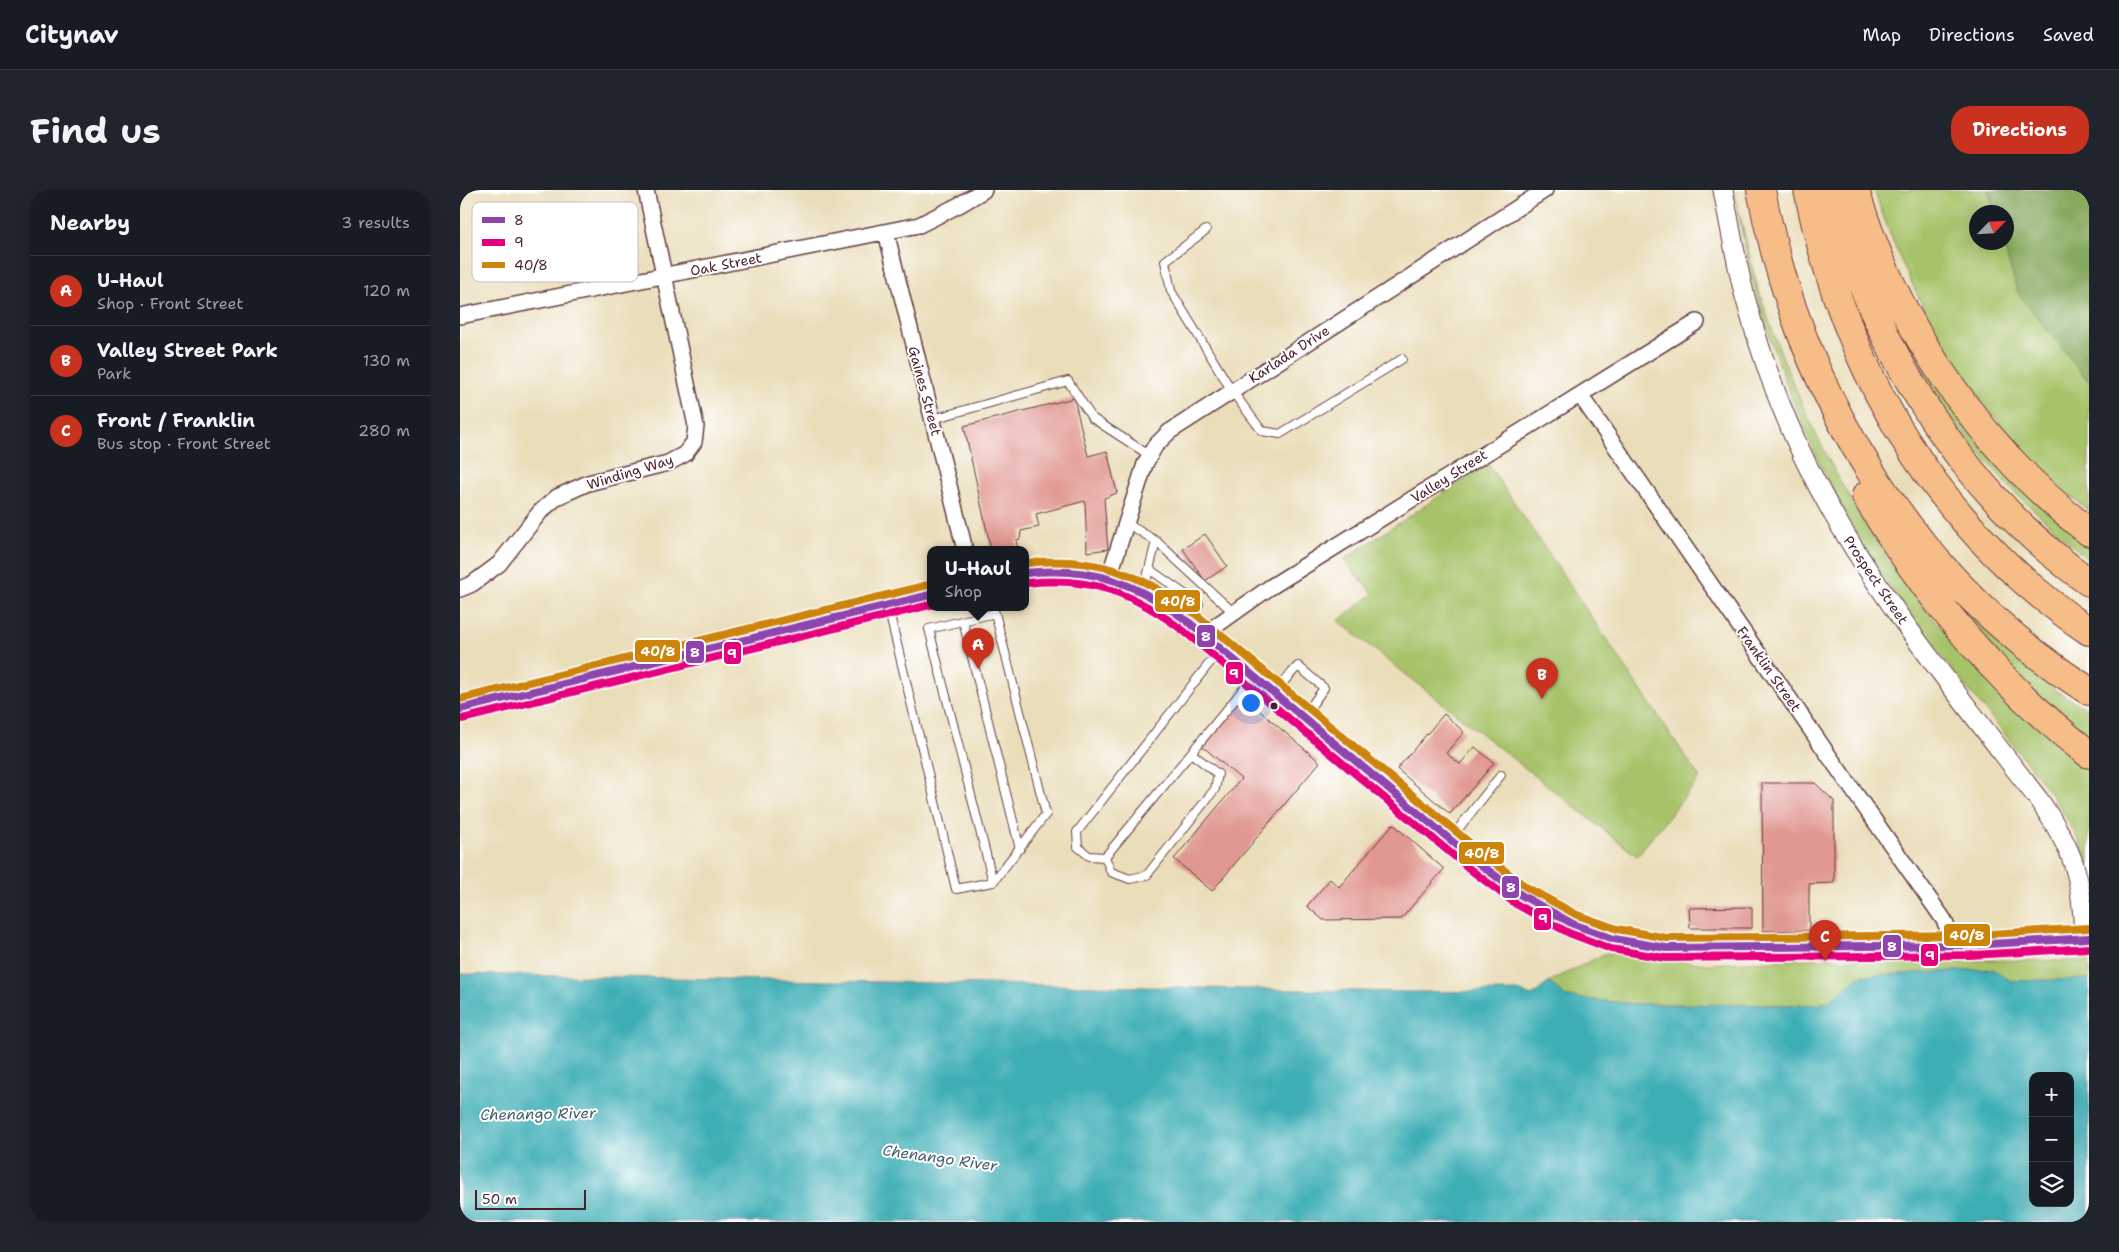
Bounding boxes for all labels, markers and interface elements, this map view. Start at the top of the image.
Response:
text: Citynav [25,19,119,51]
text: Map [1863,23,1901,47]
text: Directions [1929,23,2015,47]
text: Saved [2043,23,2094,47]
button: Directions [1951,106,2089,154]
text: Find us [30,107,161,154]
legend [472,202,638,282]
north arrow [1969,205,2014,250]
text: Nearby [50,209,130,237]
text: 8 [514,211,524,229]
text: 3 results [341,212,410,233]
text: 9 [514,233,524,251]
street label: Oak Street [689,248,763,280]
text: 40/8 [514,256,548,274]
text: U-Haul [97,268,164,293]
text: A [60,280,72,301]
text: 120 m [363,280,410,301]
text: Shop · Front Street [97,293,244,314]
street label: Karlada Drive [1245,321,1333,387]
text: Valley Street Park [97,338,278,363]
street label: Gaines Street [904,344,946,438]
text: B [61,350,71,371]
text: 130 m [363,350,410,371]
text: Park [97,363,131,384]
text: Front / Franklin [97,408,255,433]
text: C [61,420,71,441]
text: 280 m [358,420,410,441]
text: Bus stop · Front Street [97,433,271,454]
street label: Valley Street [1407,445,1491,507]
street label: Winding Way [585,450,675,494]
street label: Prospect Street [1840,532,1912,628]
popup [927,546,1029,611]
text: U-Haul [945,556,1011,581]
text: Shop [945,581,982,602]
line badge: 40/8 [1154,589,1201,613]
text: 40/8 [1161,592,1196,610]
street label: Franklin Street [1733,623,1805,715]
line badge: 8 [1196,624,1216,648]
text: 8 [1201,627,1211,645]
pin: A [962,628,994,669]
line badge: 40/8 [634,639,681,663]
line badge: 8 [685,640,705,664]
line badge: 9 [723,641,742,665]
text: 40/8 [641,642,676,660]
text: 8 [690,643,700,661]
text: 9 [727,644,737,662]
pin: B [1526,658,1558,699]
line badge: 9 [1225,661,1244,685]
text: 9 [1229,664,1239,682]
your location [1238,690,1264,716]
unlabelled marker [1269,701,1279,711]
line badge: 40/8 [1458,841,1505,865]
text: 40/8 [1465,844,1500,862]
line badge: 8 [1501,875,1520,899]
text: 8 [1506,878,1516,896]
line badge: 9 [1533,907,1552,931]
text: 9 [1538,909,1548,927]
pin: C [1809,920,1841,961]
line badge: 40/8 [1943,923,1991,947]
text: 40/8 [1950,926,1985,944]
line badge: 8 [1882,934,1902,958]
text: 8 [1887,937,1897,955]
line badge: 9 [1920,943,1939,967]
text: 9 [1925,946,1935,964]
map controls [2029,1072,2074,1207]
button: + [2029,1072,2074,1117]
water label: Chenango River [480,1103,597,1125]
button: − [2029,1117,2074,1162]
water label: Chenango River [881,1140,1000,1176]
button: layers [2029,1162,2074,1207]
scale bar [475,1187,586,1210]
text: 50 m [482,1190,517,1208]

